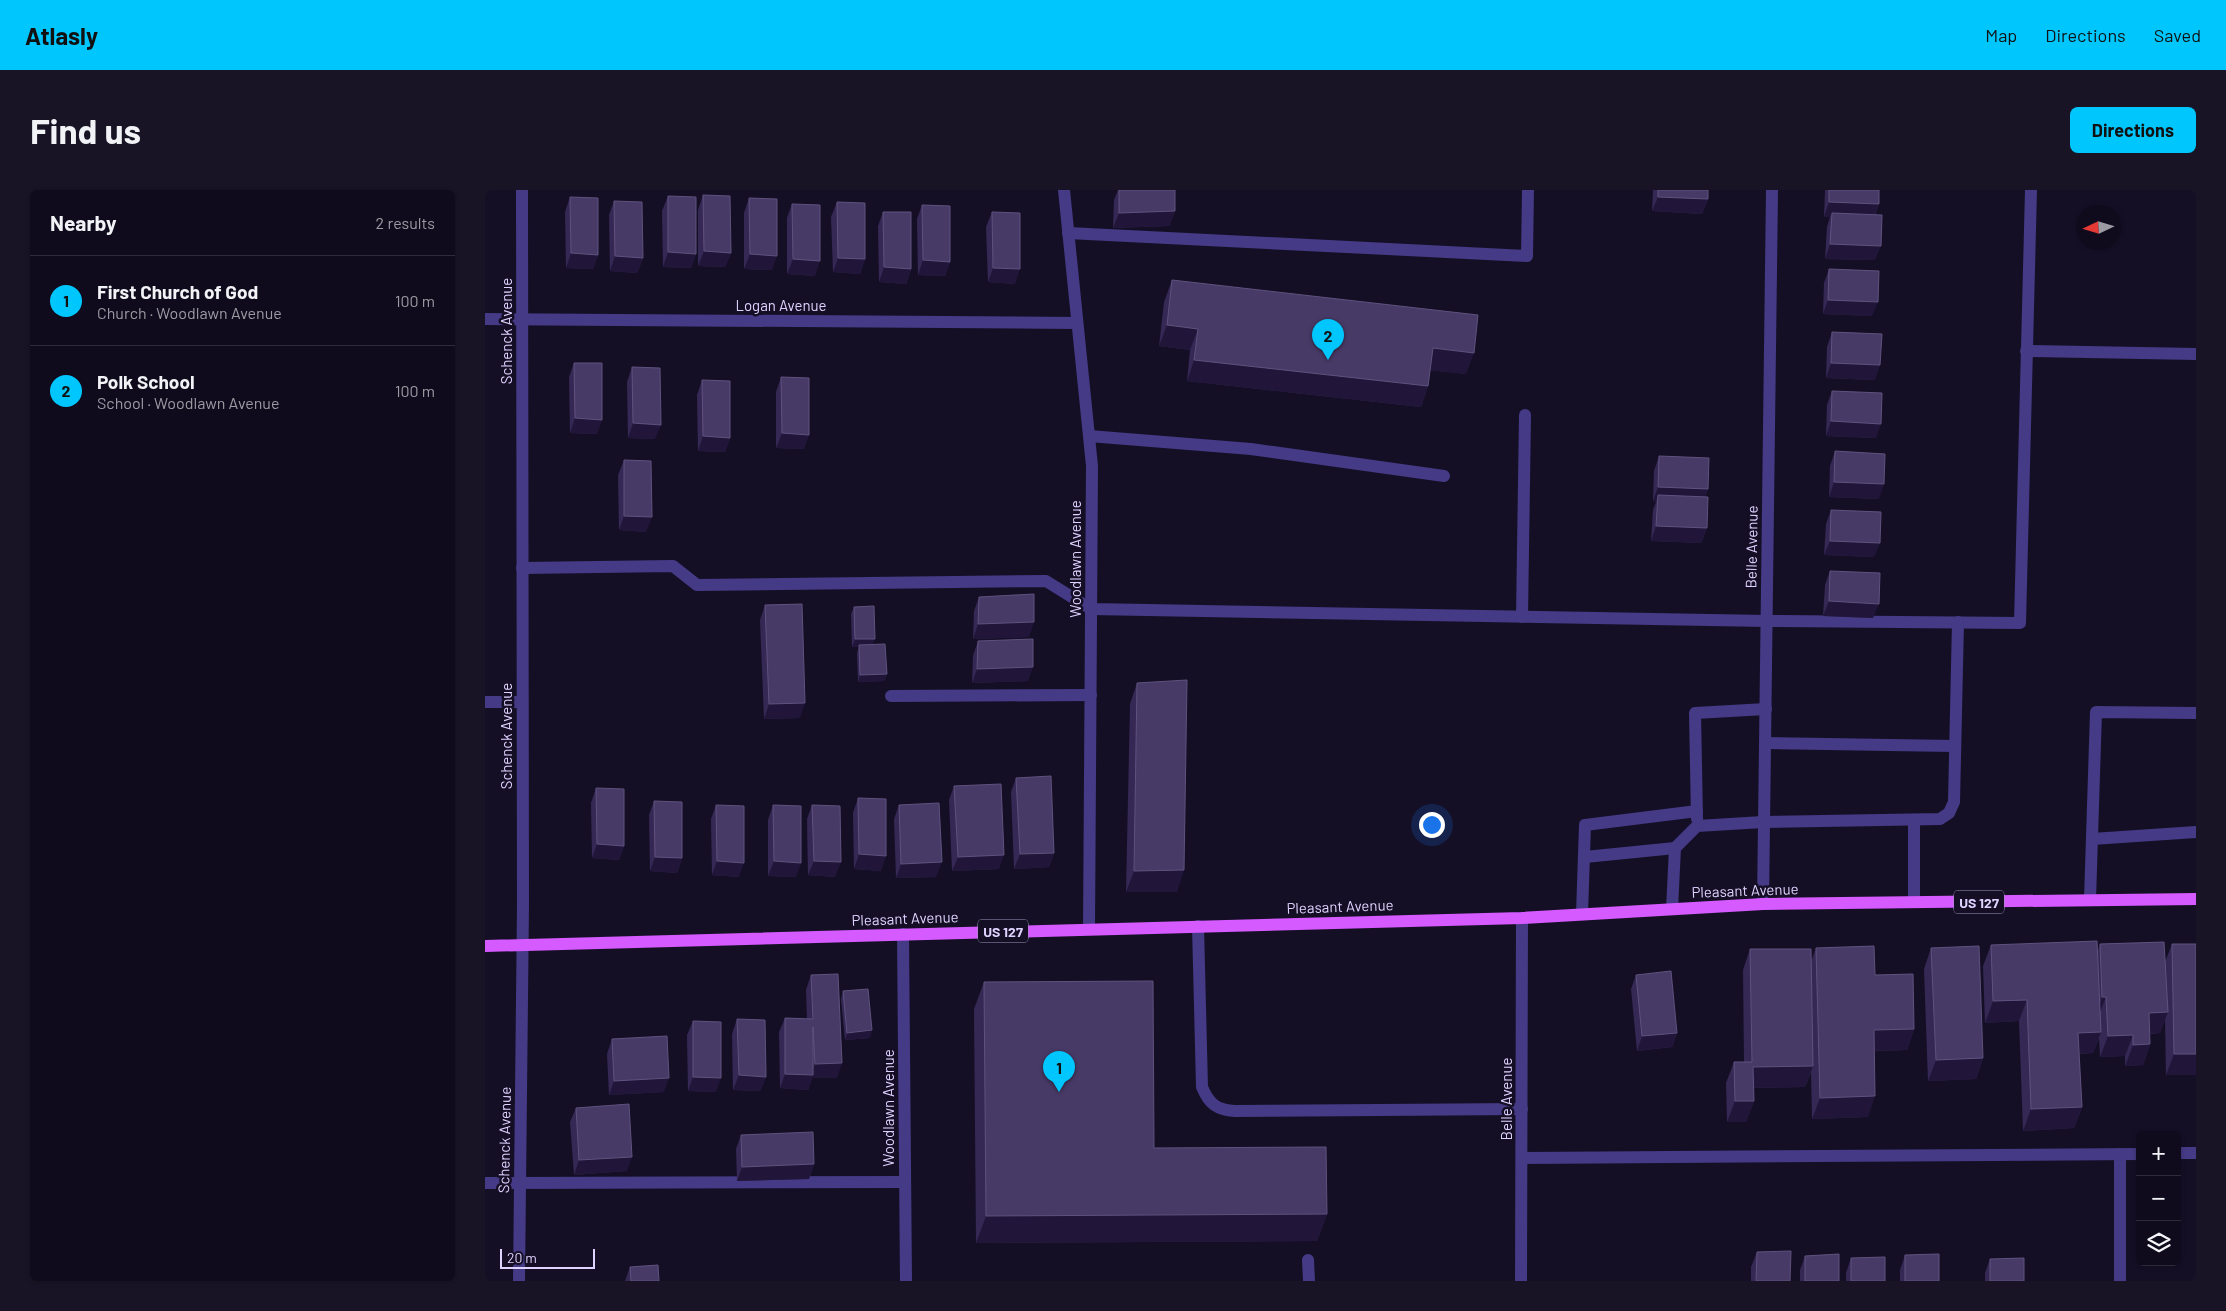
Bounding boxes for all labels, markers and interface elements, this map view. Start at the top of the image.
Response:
text: Atlasly [25,21,98,50]
text: Map [1985,24,2017,46]
text: Directions [2045,24,2126,46]
text: Saved [2154,24,2201,46]
button: Directions [2070,107,2196,153]
text: Find us [30,109,141,151]
north arrow [2076,205,2121,250]
text: Nearby [50,210,116,235]
text: 2 results [376,213,435,232]
street label: Schenck Avenue [497,278,515,384]
text: First Church of God [97,280,258,303]
text: 1 [63,291,69,310]
text: 100 m [395,291,435,310]
street label: Logan Avenue [735,296,827,314]
text: Church · Woodlawn Avenue [97,303,282,322]
pin: 2 [1312,319,1344,360]
text: Polk School [97,370,195,393]
text: 2 [62,381,70,400]
text: 100 m [395,381,435,400]
text: School · Woodlawn Avenue [97,393,279,412]
street label: Woodlawn Avenue [1066,500,1084,618]
street label: Belle Avenue [1741,505,1761,589]
street label: Schenck Avenue [497,683,515,789]
your location [1419,812,1445,838]
street label: Pleasant Avenue [1691,879,1799,901]
road number: US 127 [1954,890,2004,914]
street label: Pleasant Avenue [1286,895,1394,917]
street label: Pleasant Avenue [851,907,959,929]
road number: US 127 [978,919,1028,942]
street label: Woodlawn Avenue [879,1049,897,1167]
pin: 1 [1043,1051,1075,1092]
street label: Belle Avenue [1497,1058,1515,1140]
street label: Schenck Avenue [494,1087,514,1193]
map controls [2136,1131,2181,1266]
button: + [2136,1131,2181,1176]
button: − [2136,1176,2181,1221]
button: layers [2136,1221,2181,1266]
scale bar [500,1246,595,1269]
text: 20 m [507,1249,537,1266]

